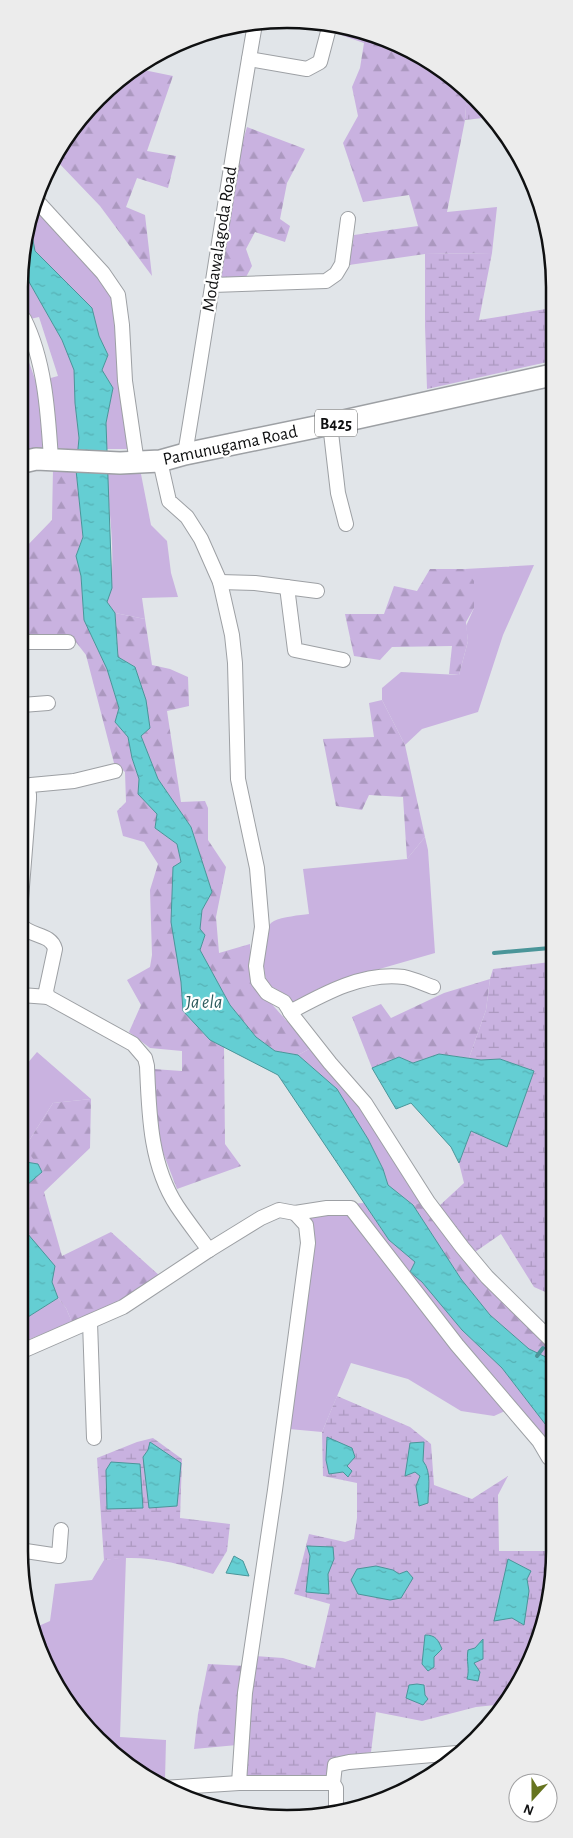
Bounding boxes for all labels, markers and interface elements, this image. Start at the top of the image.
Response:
street label: Modawalagoda Road [200,165,240,313]
road number: B425 [315,409,357,436]
street label: Pamunugama Road [161,423,299,469]
water label: Ja ela [185,993,222,1012]
north arrow [508,1773,558,1823]
text: N [522,1801,536,1817]

